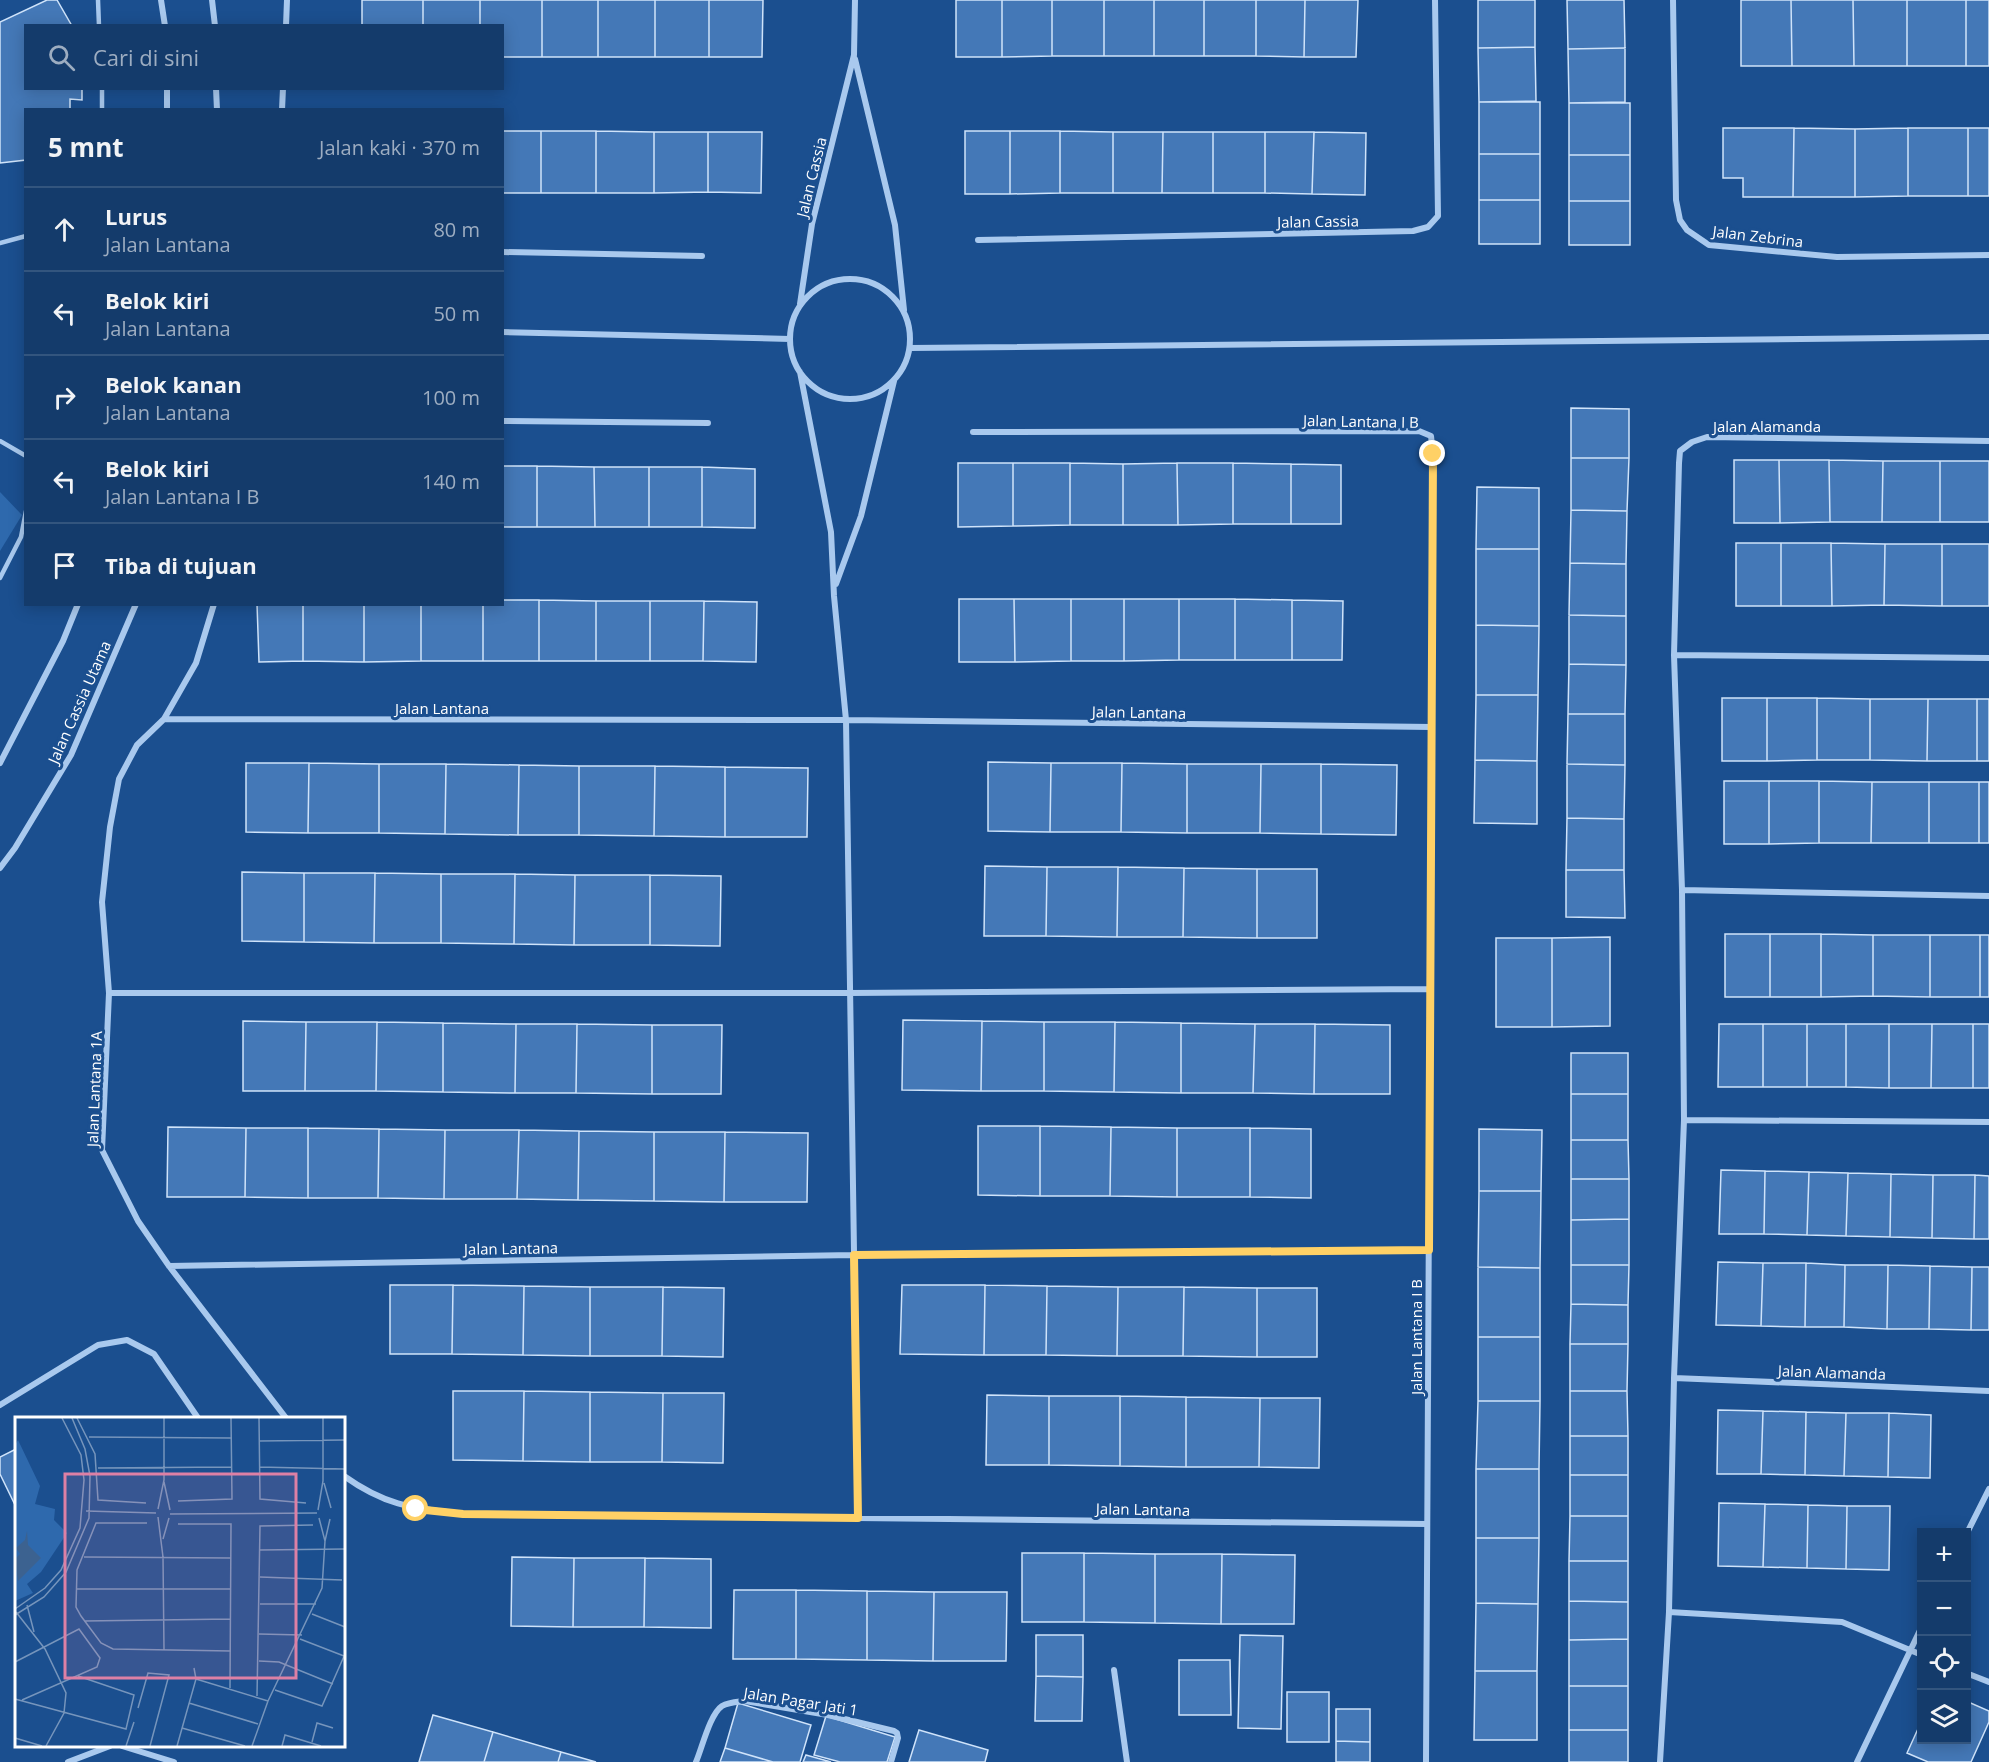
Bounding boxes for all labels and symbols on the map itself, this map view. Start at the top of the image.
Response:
street label: Jalan Cassia [791,135,831,221]
street label: Jalan Cassia [1275,210,1359,232]
street label: Jalan Zebrina [1710,220,1804,251]
street label: Jalan Lantana I B [1301,410,1419,432]
street label: Jalan Alamanda [1711,416,1821,436]
route end [1419,440,1445,466]
street label: Jalan Cassia Utama [42,637,115,768]
street label: Jalan Lantana [393,698,489,718]
street label: Jalan Lantana [1090,701,1186,723]
street label: Jalan Lantana 1A [82,1030,106,1149]
street label: Jalan Lantana [462,1237,558,1259]
street label: Jalan Lantana I B [1406,1279,1426,1397]
street label: Jalan Alamanda [1776,1360,1886,1384]
inset map [15,1417,345,1747]
route start [402,1495,428,1521]
street label: Jalan Lantana [1094,1498,1190,1520]
street label: Jalan Pagar Jati 1 [740,1682,860,1720]

